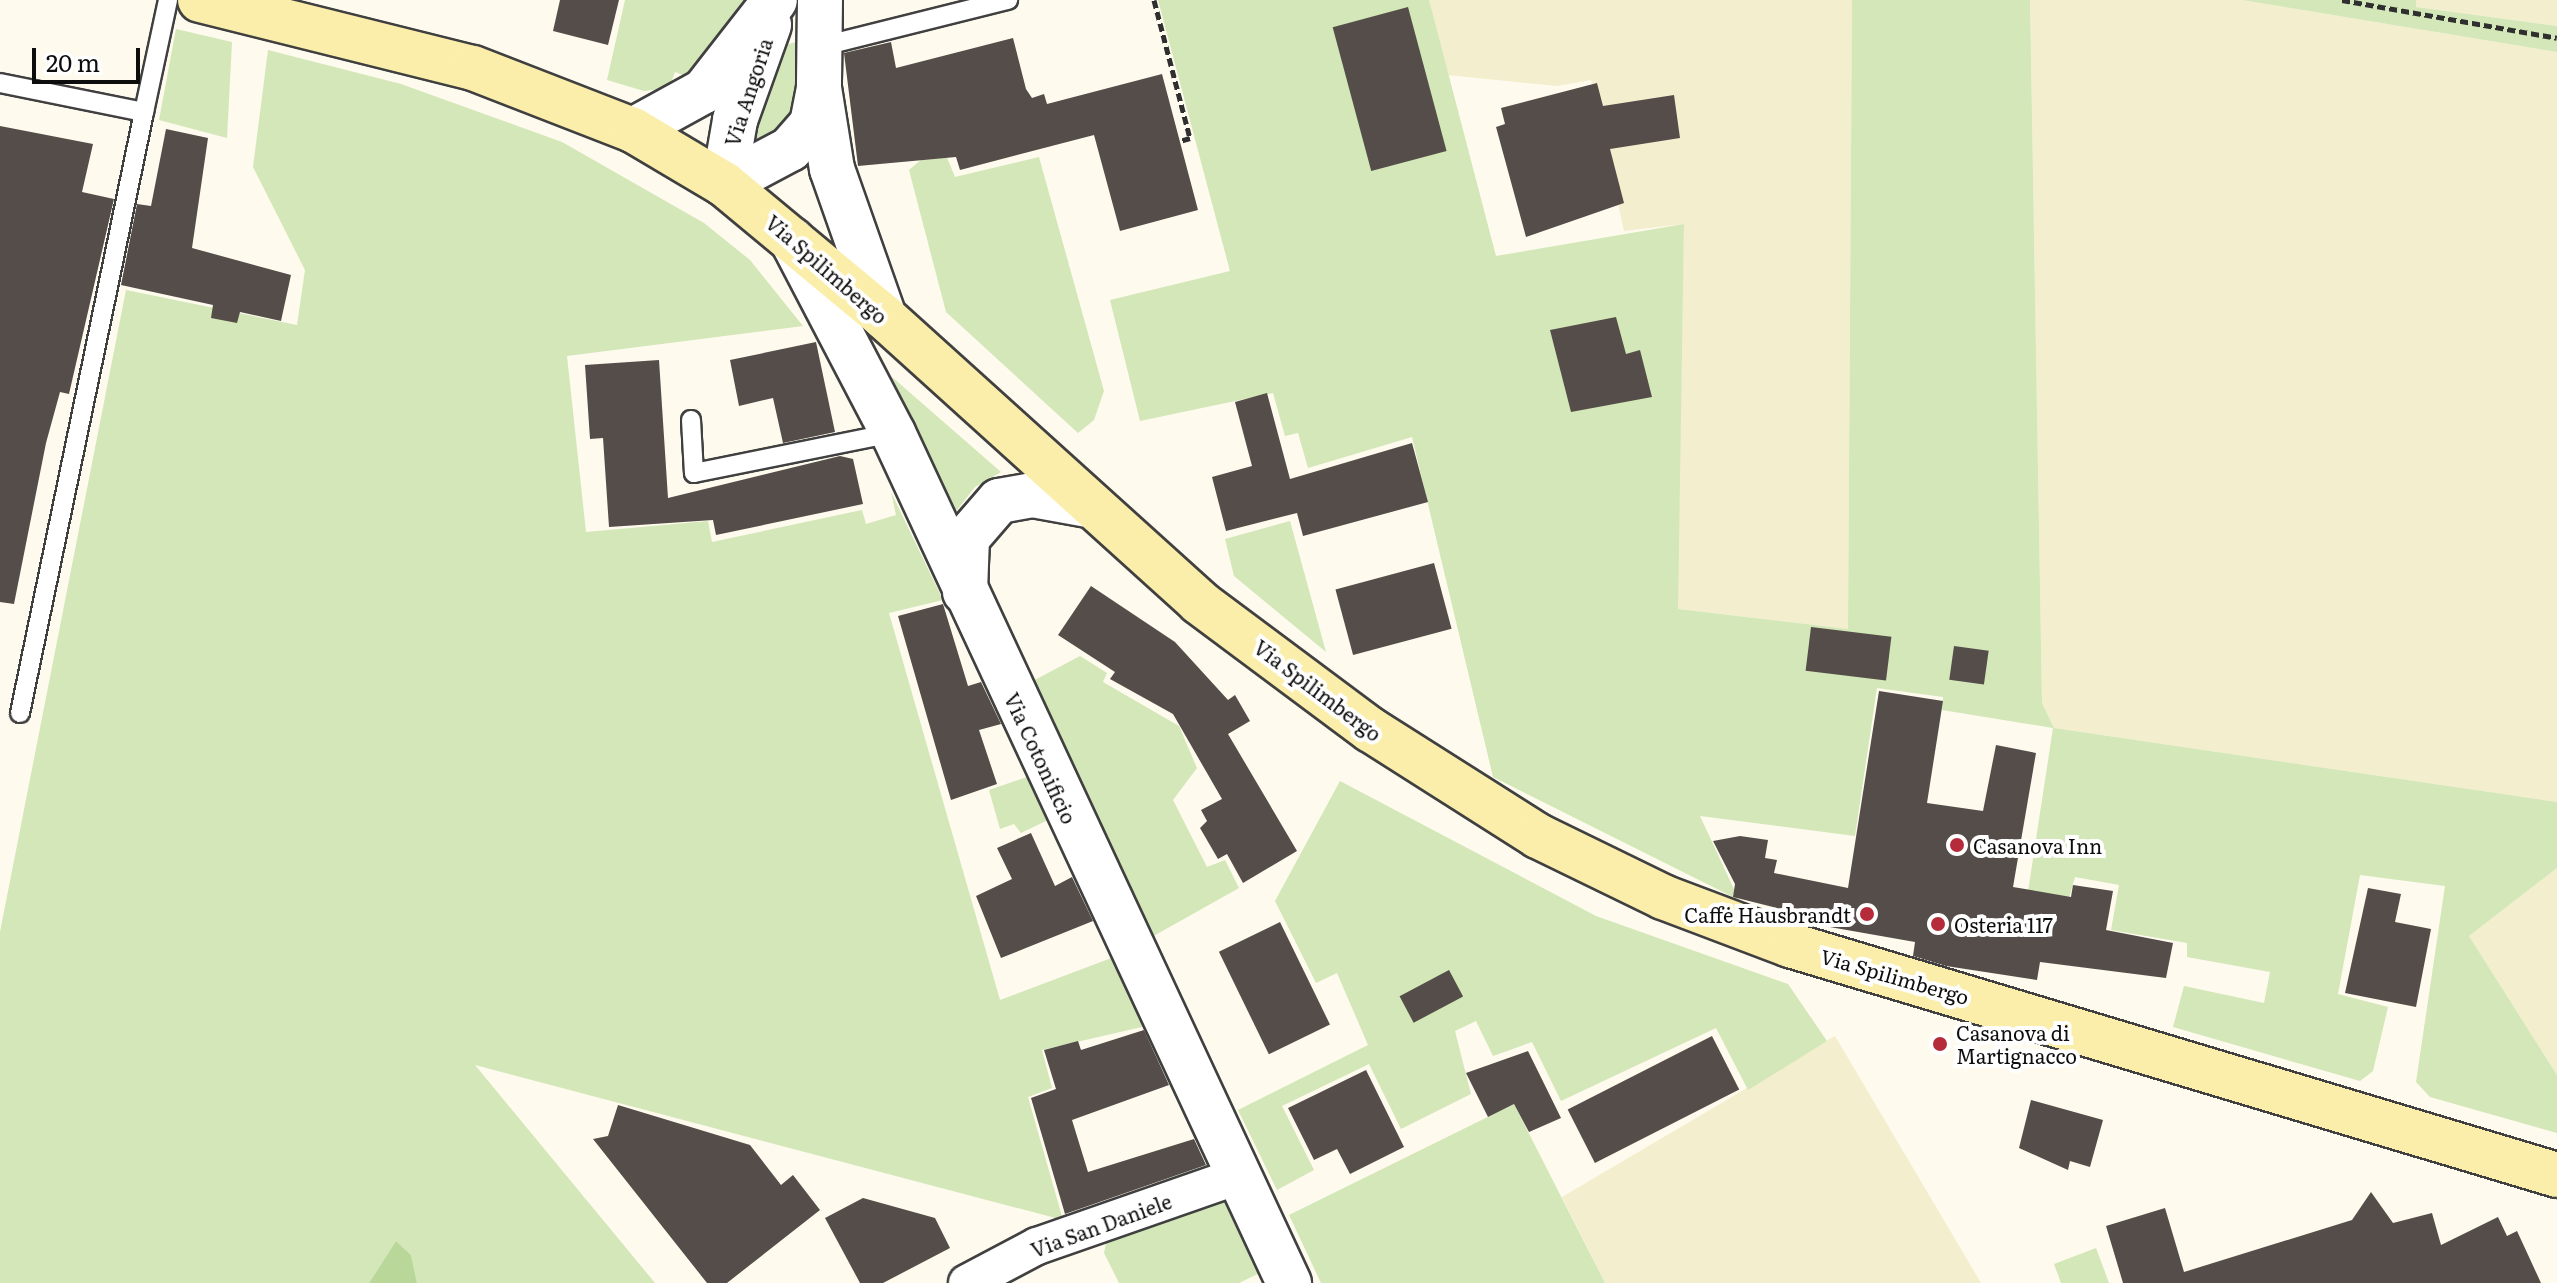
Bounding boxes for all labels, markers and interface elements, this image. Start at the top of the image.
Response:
scale bar [36,32,144,82]
street label: Via Angoria [719,35,777,149]
text: 20 m [46,44,100,79]
street label: Via Spilimbergo [761,210,893,328]
street label: Via Spilimbergo [1250,634,1386,746]
street label: Via Cotonificio [1000,689,1082,827]
place label: Casanova Inn [1973,833,2102,857]
marker: Casanova Inn [1948,836,1966,854]
place label: Caffė Hausbrandt [1684,902,1851,926]
marker: Caffė Hausbrandt [1858,905,1876,923]
place label: Osteria 117 [1954,912,2053,936]
marker: Osteria 117 [1929,915,1947,933]
street label: Via Spilimbergo [1818,943,1972,1009]
place label: Casanova di Martignacco [1956,1020,2077,1067]
marker: Casanova di Martignacco [1931,1035,1949,1053]
street label: Via San Daniele [1027,1188,1175,1262]

